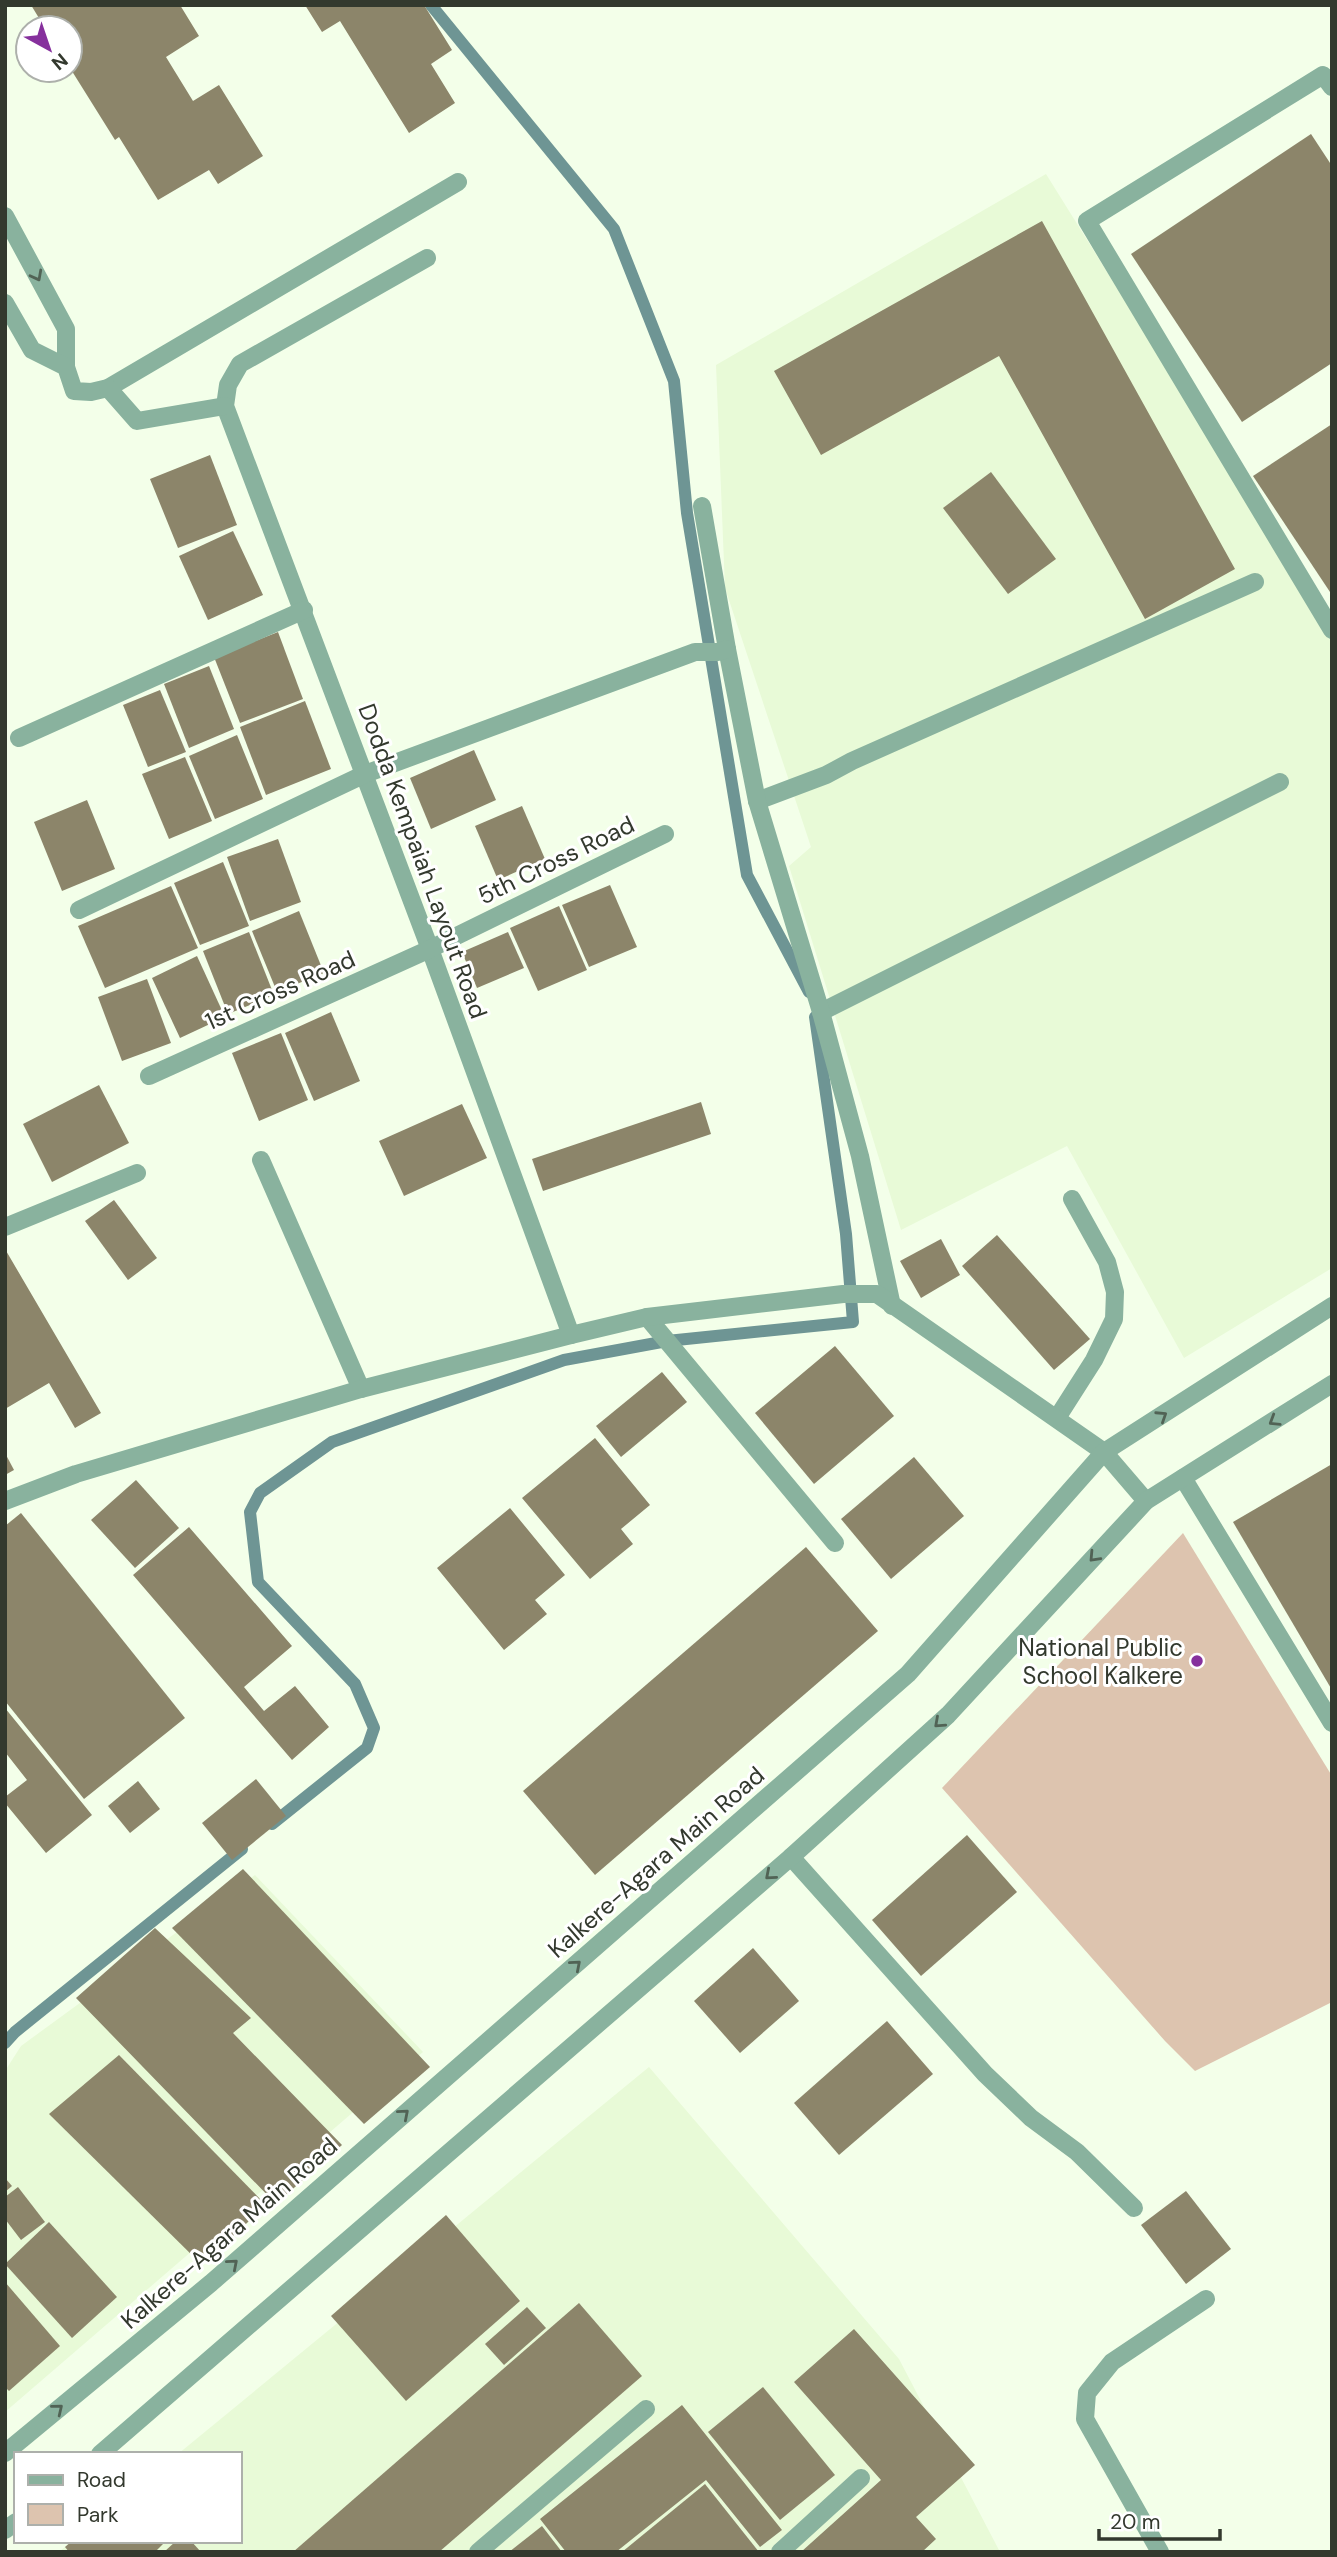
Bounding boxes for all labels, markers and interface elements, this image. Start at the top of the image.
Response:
north arrow [14,14,84,84]
text: N [46,48,73,76]
one-way arrow [29,269,43,281]
street label: Dodda Kempaiah Layout Road [352,699,494,1023]
street label: 5th Cross Road [473,809,639,911]
street label: 1st Cross Road [200,943,360,1037]
one-way arrow [1154,1411,1167,1424]
one-way arrow [1269,1412,1282,1425]
one-way arrow [1090,1549,1103,1562]
place label: National Public School Kalkere [1018,1632,1183,1691]
marker: National Public School Kalkere [1189,1653,1205,1669]
one-way arrow [934,1715,947,1728]
street label: Kalkere-Agara Main Road [541,1759,771,1965]
one-way arrow [765,1867,778,1879]
one-way arrow [567,1961,580,1973]
one-way arrow [396,2110,409,2122]
street label: Kalkere-Agara Main Road [114,2130,344,2336]
one-way arrow [225,2260,238,2272]
one-way arrow [50,2405,62,2418]
legend [14,2452,242,2543]
text: Road [77,2466,126,2494]
scale bar [1099,2498,1220,2542]
text: Park [77,2501,119,2529]
text: 20 m [1110,2508,1161,2536]

